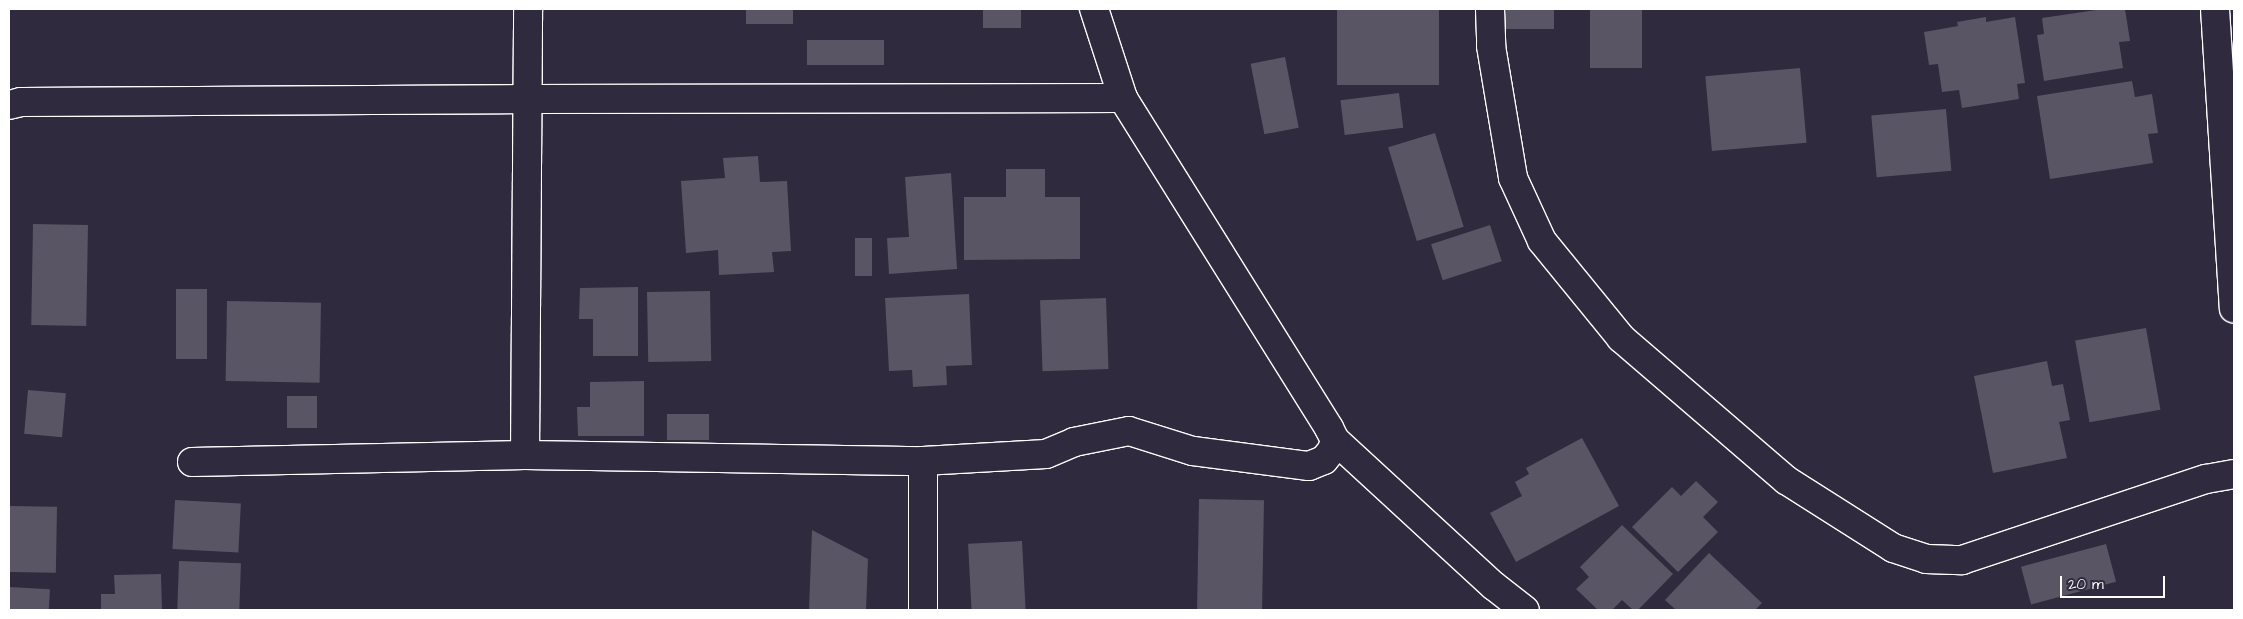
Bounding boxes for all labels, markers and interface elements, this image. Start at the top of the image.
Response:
scale bar [2063,566,2168,598]
text: 20 m [2068,574,2104,595]

